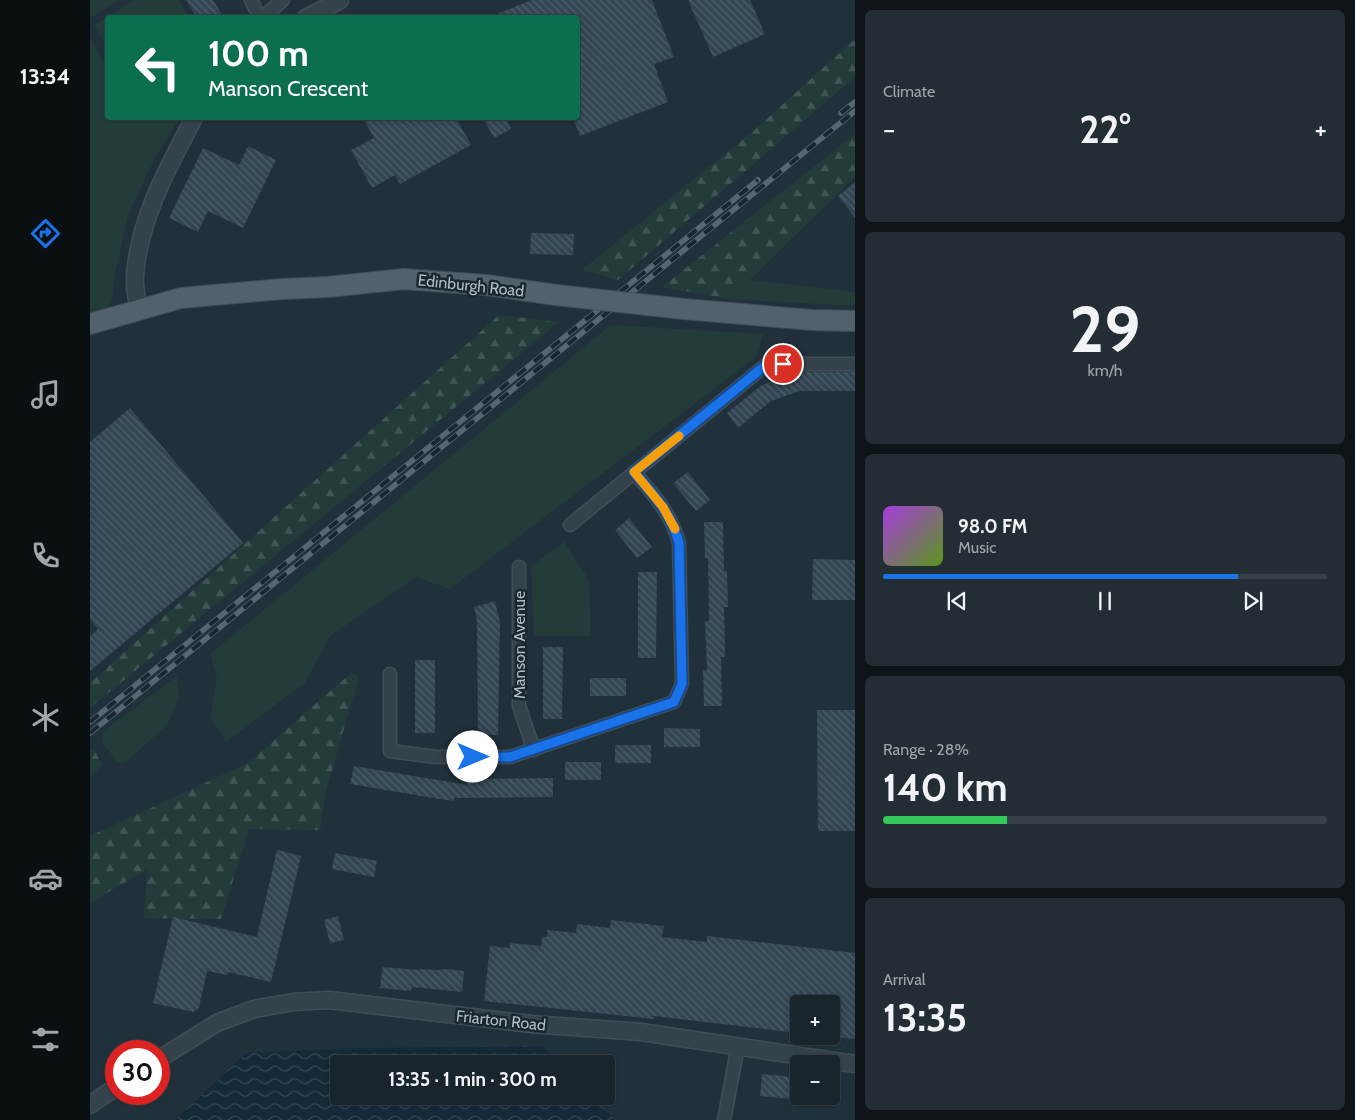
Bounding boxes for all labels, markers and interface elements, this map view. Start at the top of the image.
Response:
text: 100 m [208,32,309,75]
icon: left [125,35,190,100]
text: 13:34 [20,63,70,90]
text: Manson Crescent [208,75,368,102]
text: Climate [883,82,935,101]
text: 22° [1079,106,1131,153]
text: − [883,112,895,146]
text: + [1315,112,1327,146]
icon: directions [28,216,63,251]
street label: Edinburgh Road [417,270,525,301]
text: 29 [1070,289,1140,368]
pin [762,343,804,385]
icon: arrive [769,350,797,378]
text: km/h [1087,361,1123,380]
icon: music [28,377,63,412]
text: 98.0 FM [958,515,1027,538]
icon: phone [28,538,63,573]
text: Music [958,538,996,557]
icon: previous [943,587,971,615]
icon: pause [1091,587,1119,615]
icon: next [1239,587,1267,615]
street label: Manson Avenue [510,591,529,699]
icon: climate [28,700,63,735]
position arrow [446,730,498,782]
text: Range · 28% [883,740,969,759]
text: 140 km [883,764,1007,811]
icon: car [28,861,63,896]
text: Arrival [883,970,926,989]
text: 13:35 [883,994,967,1041]
map controls [790,995,840,1105]
button: + [790,995,840,1045]
street label: Friarton Road [455,1006,547,1035]
icon: filters [28,1022,63,1057]
speed limit sign: 30 [105,1040,170,1105]
button: − [790,1055,840,1105]
text: 13:35 · 1 min · 300 m [388,1068,557,1091]

